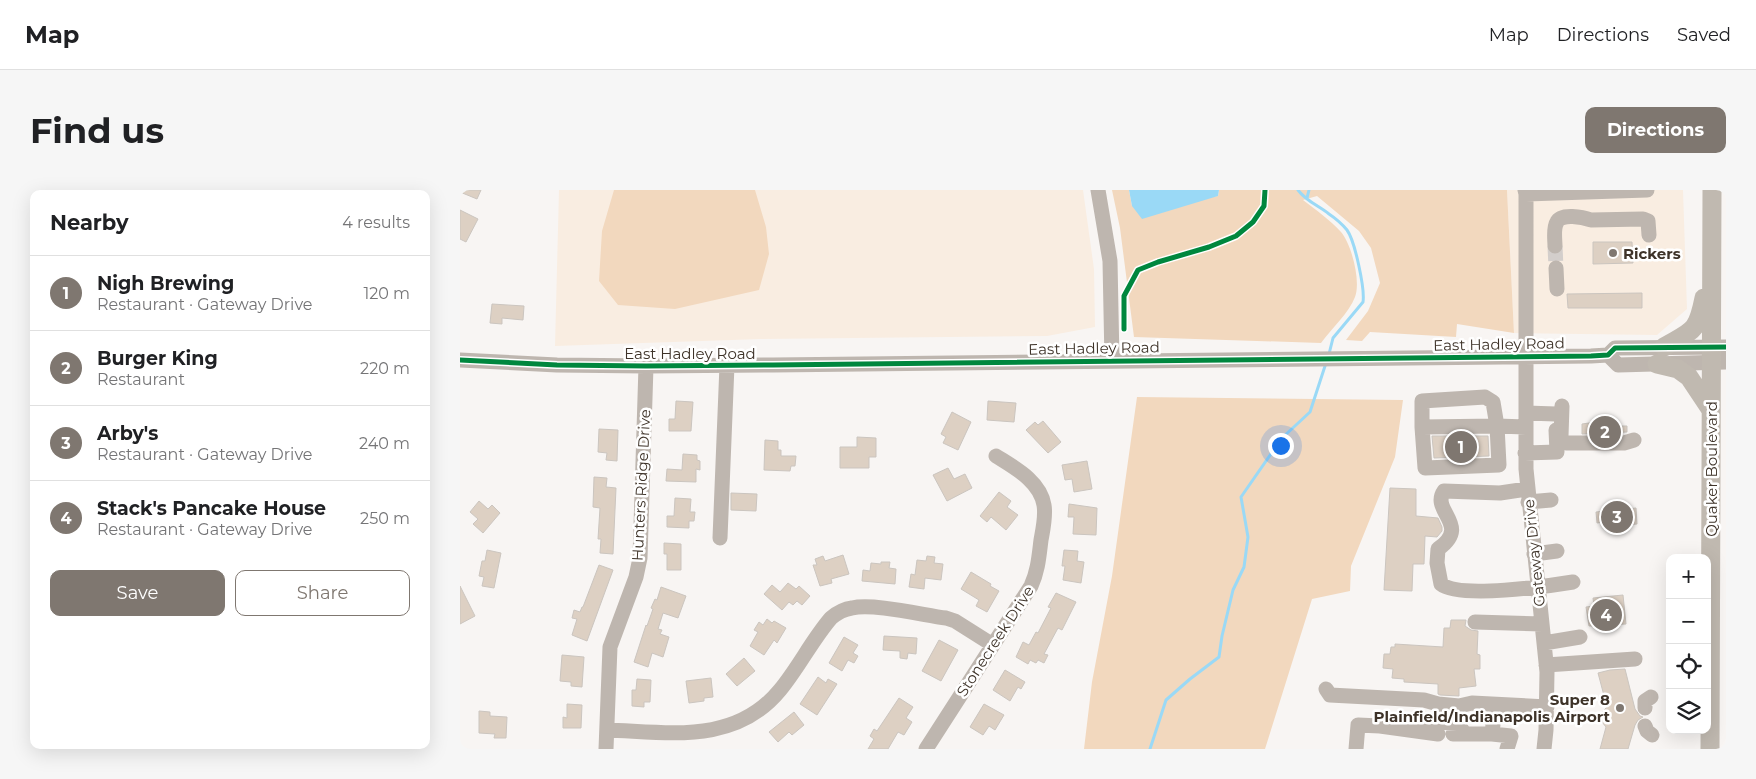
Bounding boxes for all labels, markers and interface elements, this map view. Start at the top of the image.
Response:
text: Map [25,20,79,49]
text: Map [1489,24,1529,46]
text: Directions [1557,24,1649,46]
text: Saved [1677,24,1731,46]
button: Directions [1585,107,1726,153]
text: Find us [30,109,164,152]
text: Nearby [50,210,129,235]
text: 4 results [342,213,410,232]
place label: Rickers [1623,244,1681,263]
marker: Rickers [1607,247,1619,259]
text: Nigh Brewing [97,272,234,295]
text: 1 [63,284,69,303]
text: 120 m [363,284,410,303]
text: Restaurant · Gateway Drive [97,295,313,314]
street label: East Hadley Road [1433,333,1565,355]
street label: East Hadley Road [1028,337,1160,359]
street label: East Hadley Road [624,344,756,363]
text: Burger King [97,347,218,370]
text: 2 [61,359,71,378]
text: 220 m [360,359,410,378]
text: Restaurant [97,370,185,389]
street label: Quaker Boulevard [1702,401,1721,537]
street label: Hunters Ridge Drive [628,409,654,561]
pin: 2 [1589,413,1621,451]
text: Arby's [97,422,158,445]
pin: 1 [1445,428,1477,466]
your location [1268,433,1294,459]
text: 3 [61,434,71,453]
text: 240 m [359,434,410,453]
text: Restaurant · Gateway Drive [97,445,313,464]
text: Stack's Pancake House [97,497,326,520]
street label: Gateway Drive [1519,498,1549,608]
pin: 3 [1601,498,1633,536]
text: 4 [60,509,72,528]
text: 250 m [360,509,410,528]
text: Restaurant · Gateway Drive [97,520,313,539]
map controls [1666,554,1711,734]
button: + [1666,554,1711,599]
button: Save [50,570,225,616]
button: Share [235,570,410,616]
street label: Stonecreek Drive [952,582,1038,700]
pin: 4 [1590,596,1622,634]
button: − [1666,599,1711,644]
button: locate [1666,644,1711,689]
button: layers [1666,689,1711,734]
place label: Super 8 Plainfield/Indianapolis Airport [1373,690,1610,726]
marker: Super 8 Plainfield/Indianapolis Airport [1614,702,1626,714]

